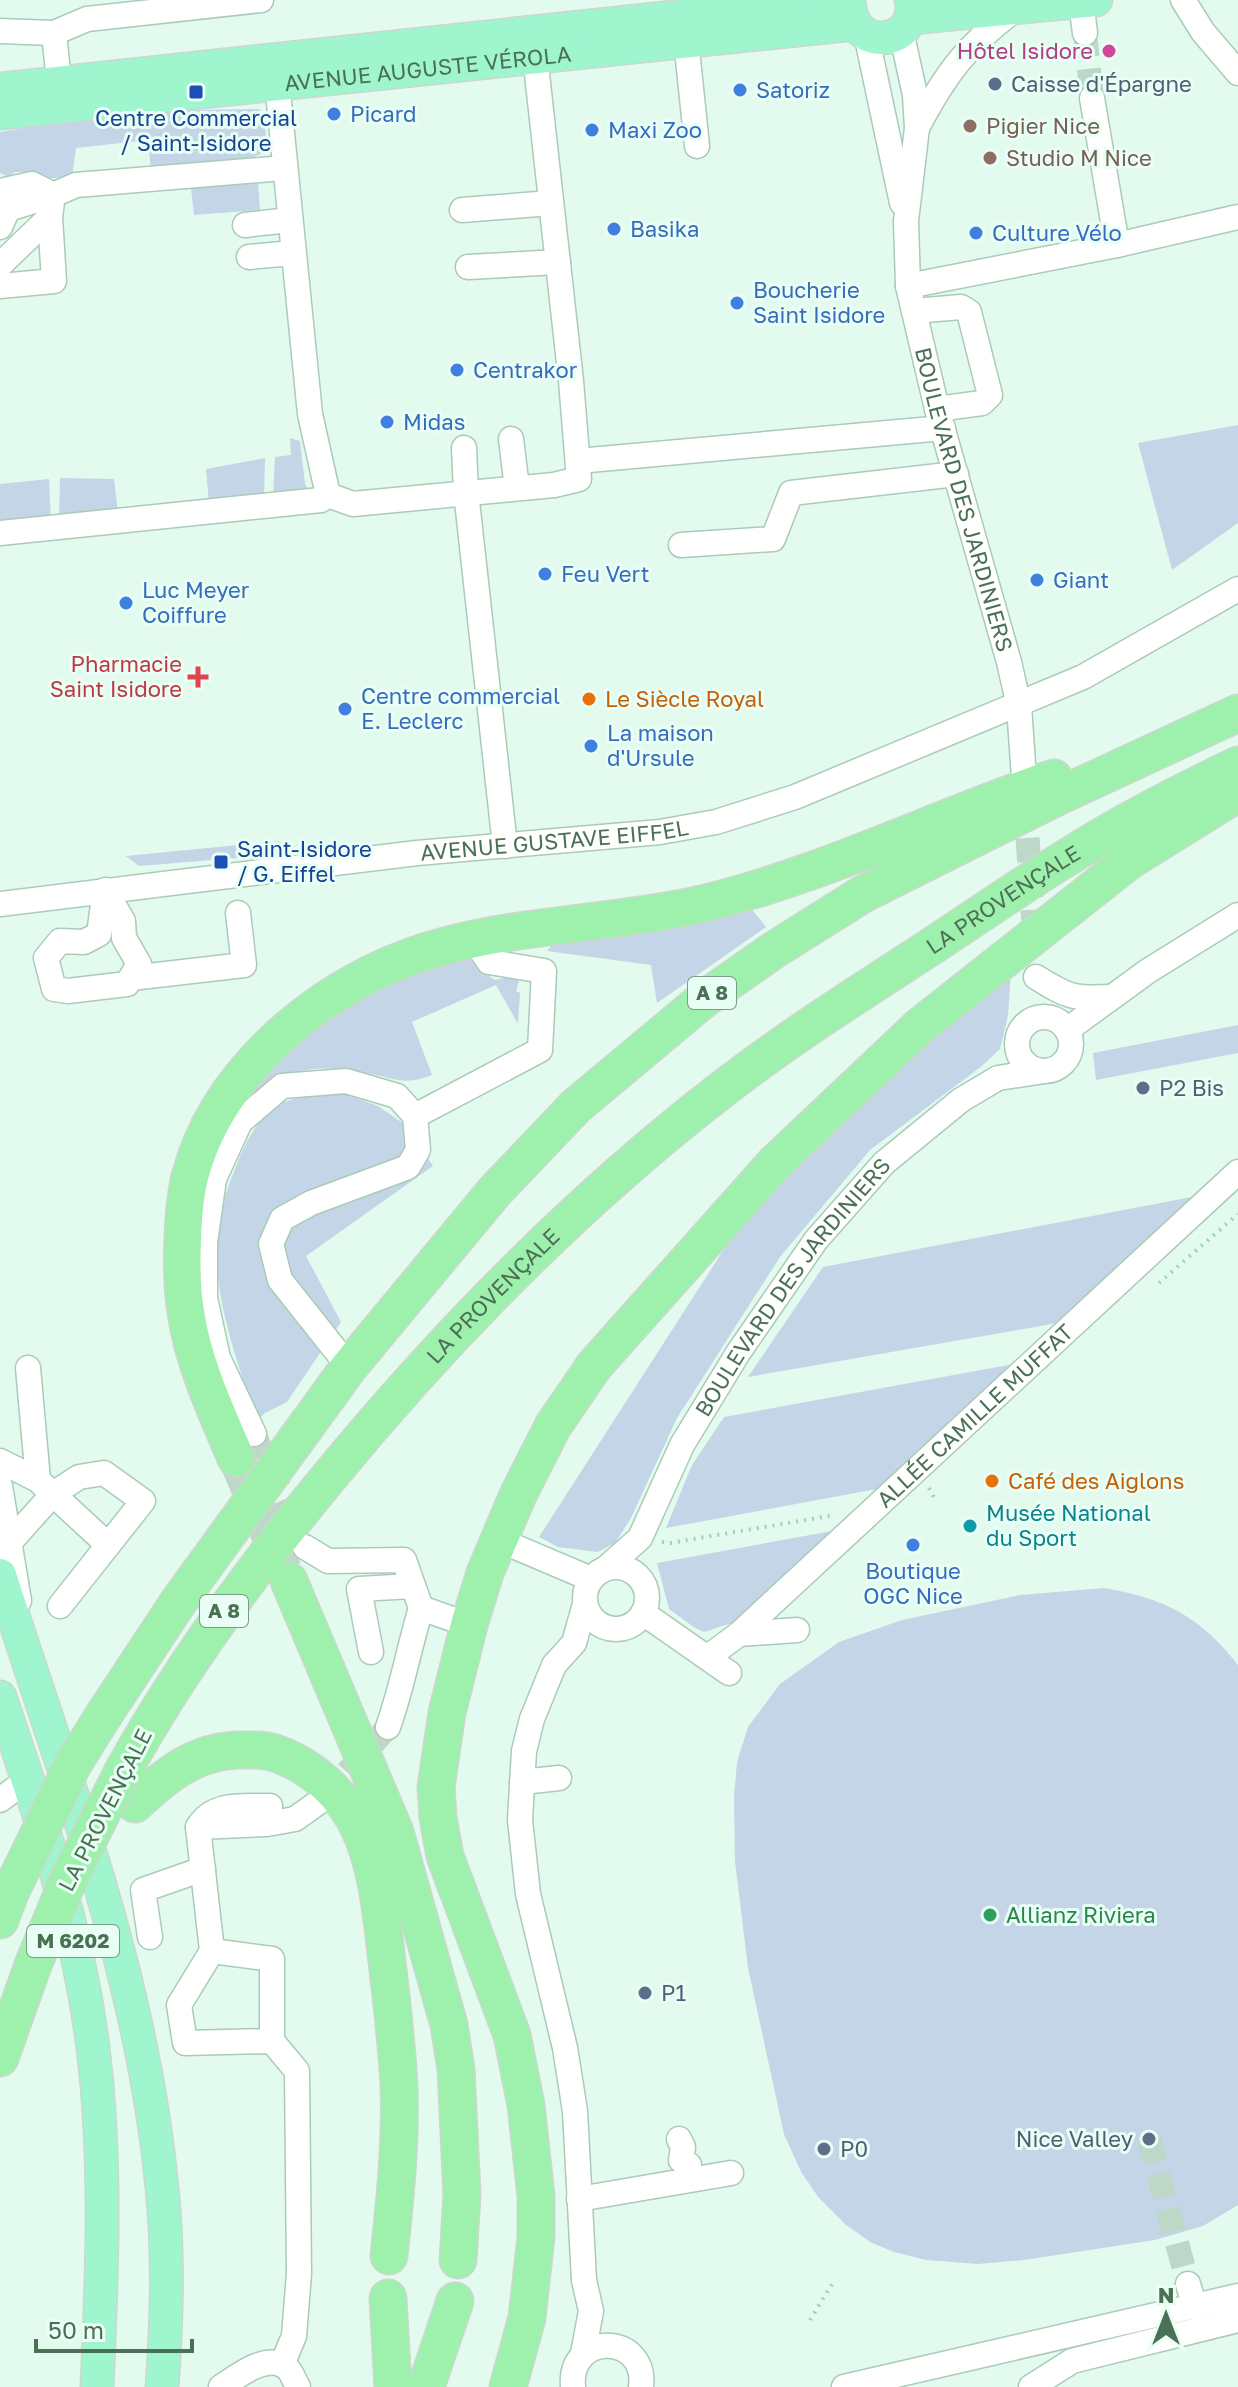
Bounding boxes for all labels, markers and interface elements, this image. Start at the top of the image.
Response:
place label: Hôtel Isidore [957,37,1093,64]
street label: AVENUE AUGUSTE VÉROLA [283,40,573,96]
marker: Hôtel Isidore [1100,42,1118,60]
place label: Caisse d'Épargne [1011,70,1192,97]
marker: Caisse d'Épargne [986,75,1004,93]
place label: Satoriz [756,76,830,103]
marker: Satoriz [731,81,749,99]
marker: Centre Commercial / Saint-Isidore [187,83,205,101]
place label: Picard [350,100,417,127]
place label: Centre Commercial / Saint-Isidore [95,104,297,156]
marker: Picard [325,105,343,123]
place label: Pigier Nice [986,112,1100,139]
place label: Maxi Zoo [608,116,702,143]
marker: Pigier Nice [961,117,979,135]
marker: Maxi Zoo [583,121,601,139]
place label: Studio M Nice [1006,144,1152,171]
marker: Studio M Nice [981,149,999,167]
place label: Basika [630,215,699,242]
place label: Culture Vélo [992,219,1122,246]
marker: Basika [605,220,623,238]
marker: Culture Vélo [967,224,985,242]
place label: Boucherie Saint Isidore [753,276,885,328]
marker: Boucherie Saint Isidore [728,294,746,312]
street label: BOULEVARD DES JARDINIERS [910,344,1019,655]
place label: Centrakor [473,356,578,383]
marker: Centrakor [448,361,466,379]
place label: Midas [403,408,465,435]
marker: Midas [378,413,396,431]
place label: Feu Vert [561,560,649,587]
marker: Feu Vert [536,565,554,583]
place label: Giant [1053,566,1109,593]
marker: Giant [1028,571,1046,589]
place label: Luc Meyer Coiffure [142,576,250,628]
marker: Luc Meyer Coiffure [117,594,135,612]
place label: Pharmacie Saint Isidore [50,650,182,702]
marker: Pharmacie Saint Isidore [189,668,207,686]
place label: Centre commercial E. Leclerc [361,682,560,734]
place label: Le Siècle Royal [605,685,764,712]
marker: Le Siècle Royal [580,690,598,708]
marker: Centre commercial E. Leclerc [336,700,354,718]
place label: La maison d'Ursule [607,719,714,771]
marker: La maison d'Ursule [582,737,600,755]
street label: AVENUE GUSTAVE EIFFEL [419,813,691,866]
place label: Saint-Isidore / G. Eiffel [237,835,372,887]
street label: LA PROVENÇALE [921,839,1085,959]
marker: Saint-Isidore / G. Eiffel [212,853,230,871]
road number: A 8 [688,977,736,1009]
place label: P2 Bis [1159,1074,1224,1101]
marker: P2 Bis [1134,1079,1152,1097]
street label: BOULEVARD DES JARDINIERS [689,1152,896,1421]
street label: LA PROVENÇALE [420,1222,565,1369]
street label: ALLÉE CAMILLE MUFFAT [871,1318,1079,1513]
place label: Café des Aiglons [1008,1467,1184,1494]
marker: Café des Aiglons [983,1472,1001,1490]
place label: Musée National du Sport [986,1499,1151,1551]
marker: Musée National du Sport [961,1517,979,1535]
marker: Boutique OGC Nice [904,1536,922,1554]
place label: Boutique OGC Nice [863,1557,963,1609]
road number: A 8 [200,1595,248,1627]
street label: LA PROVENÇALE [52,1724,157,1896]
place label: Allianz Riviera [1006,1901,1156,1928]
marker: Allianz Riviera [981,1906,999,1924]
road number: M 6202 [27,1925,119,1957]
place label: P1 [661,1979,686,2006]
marker: P1 [636,1984,654,2002]
place label: Nice Valley [1016,2125,1133,2152]
marker: Nice Valley [1140,2130,1158,2148]
place label: P0 [840,2135,868,2162]
marker: P0 [815,2140,833,2158]
north arrow [1126,2275,1206,2355]
text: N [1158,2281,1174,2308]
scale bar [36,2303,192,2353]
text: 50 m [48,2315,104,2344]

